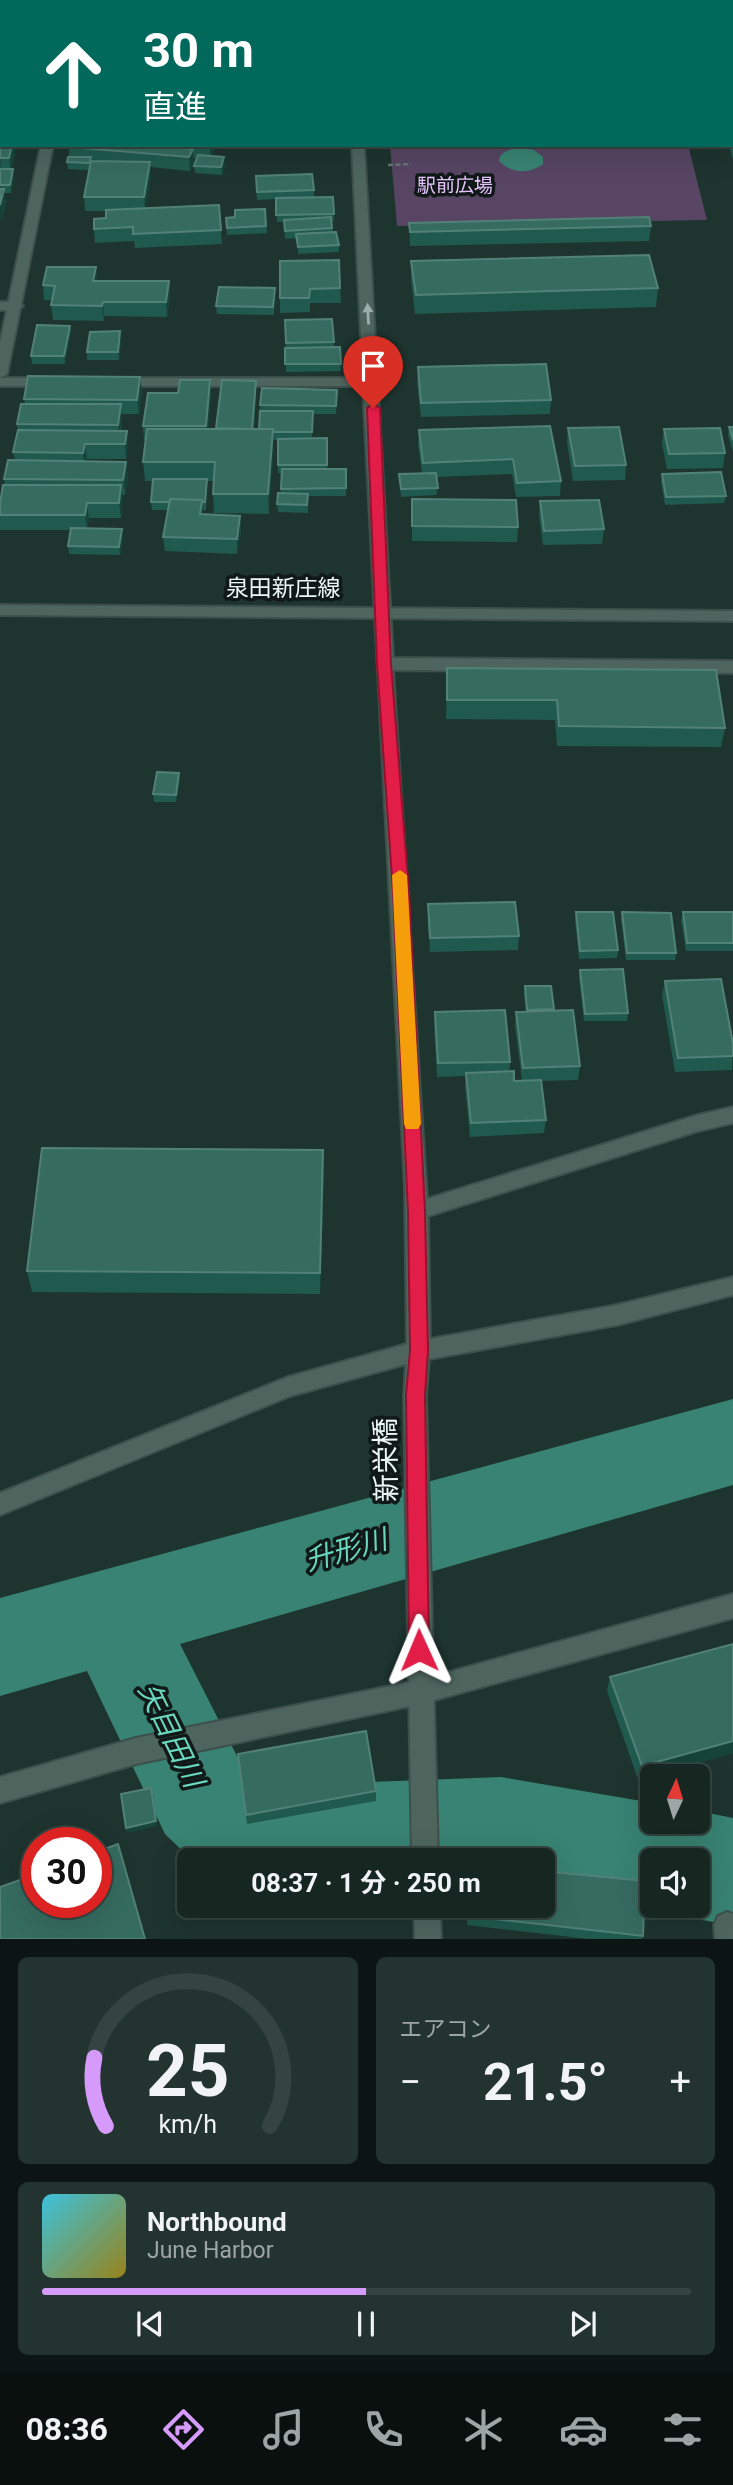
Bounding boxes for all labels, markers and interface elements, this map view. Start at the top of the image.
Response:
text: 30 m [143,22,254,79]
icon: ahead [28,28,119,119]
text: 直進 [143,88,207,126]
park label: 駅前広場 [417,174,493,197]
one-way arrow [362,303,373,325]
pin [343,336,403,408]
icon: arrive [354,347,392,385]
street label: 泉田新庄線 [226,575,341,602]
street label: 新栄橋 [369,1418,403,1502]
water label: 升形川 [301,1522,394,1577]
position arrow [382,1613,456,1687]
water label: 矢目田川 [132,1677,212,1795]
north arrow [640,1764,710,1834]
map controls [640,1764,710,1918]
speed limit sign: 30 [21,1827,112,1918]
button: sound [640,1848,710,1918]
text: 08:37 · 1 分 · 250 m [251,1868,481,1898]
text: エアコン [400,2016,492,2043]
text: 25 [146,2029,230,2115]
text: 21.5° [483,2052,608,2113]
text: − [400,2060,421,2104]
text: + [669,2060,691,2104]
text: km/h [158,2110,217,2139]
text: Northbound [147,2207,287,2237]
text: June Harbor [147,2237,274,2264]
icon: previous [131,2305,169,2343]
icon: pause [347,2305,385,2343]
icon: next [564,2305,602,2343]
icon: directions [159,2405,208,2454]
icon: music [259,2405,308,2454]
icon: phone [359,2405,408,2454]
icon: climate [459,2405,508,2454]
icon: car [559,2405,608,2454]
icon: filters [658,2405,707,2454]
text: 08:36 [25,2410,108,2448]

